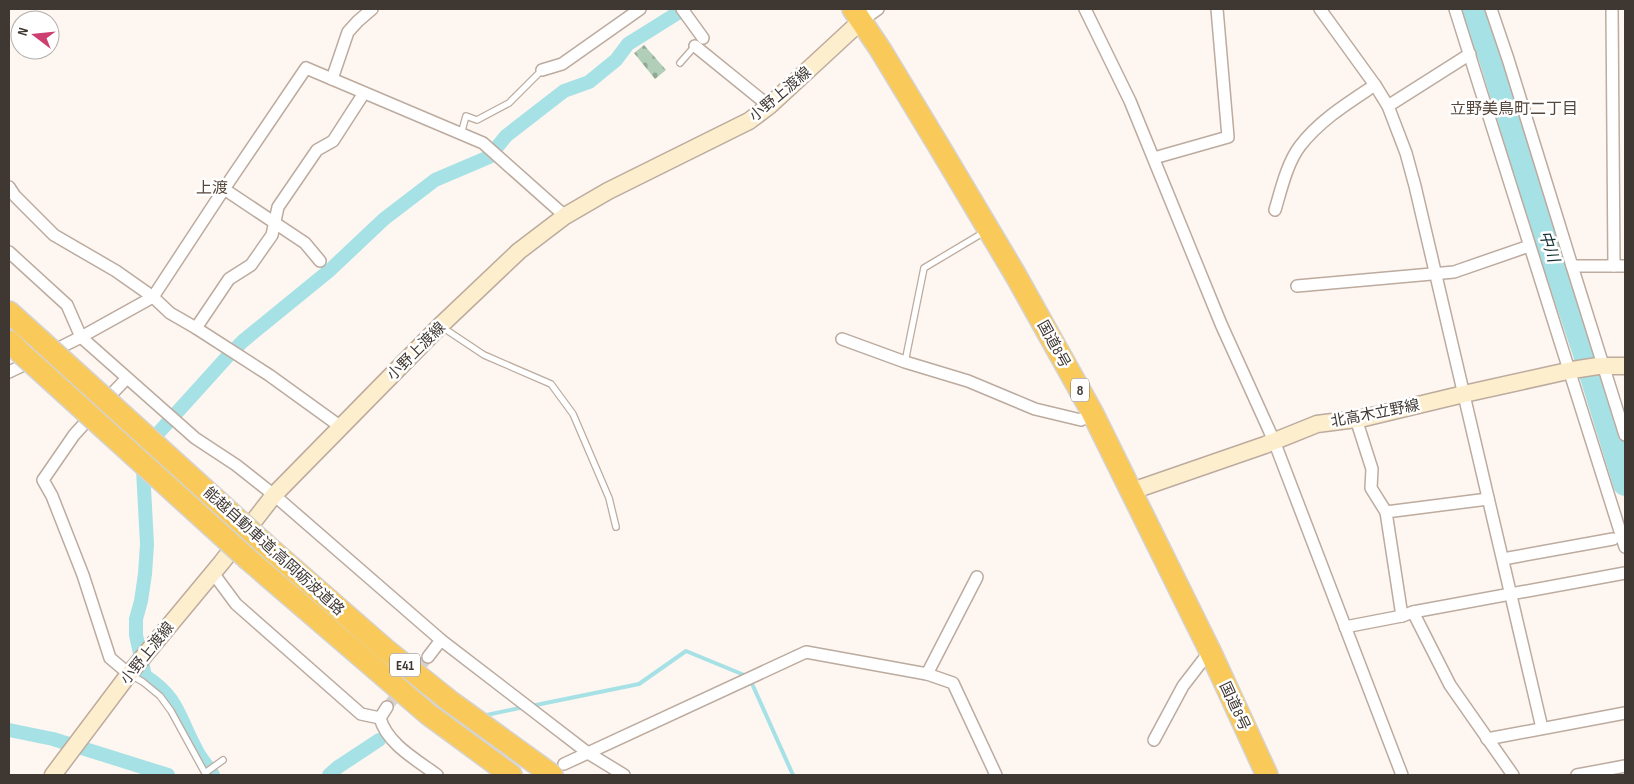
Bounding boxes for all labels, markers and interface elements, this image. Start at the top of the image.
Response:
north arrow [10,10,60,60]
text: N [14,26,32,37]
street label: 小野上渡線 [745,63,815,126]
district label: 立野美鳥町二丁目 [1450,100,1578,119]
district label: 上渡 [196,179,228,198]
water label: 中川 [1535,228,1563,267]
street label: 国道8号 [1033,317,1074,371]
street label: 小野上渡線 [383,318,450,385]
road number: 8 [1071,378,1089,402]
street label: 北高木立野線 [1329,396,1421,431]
street label: 能越自動車道;高岡砺波道路 [199,483,348,620]
street label: 小野上渡線 [116,618,178,688]
road number: E41 [390,654,420,676]
street label: 国道8号 [1215,679,1254,734]

